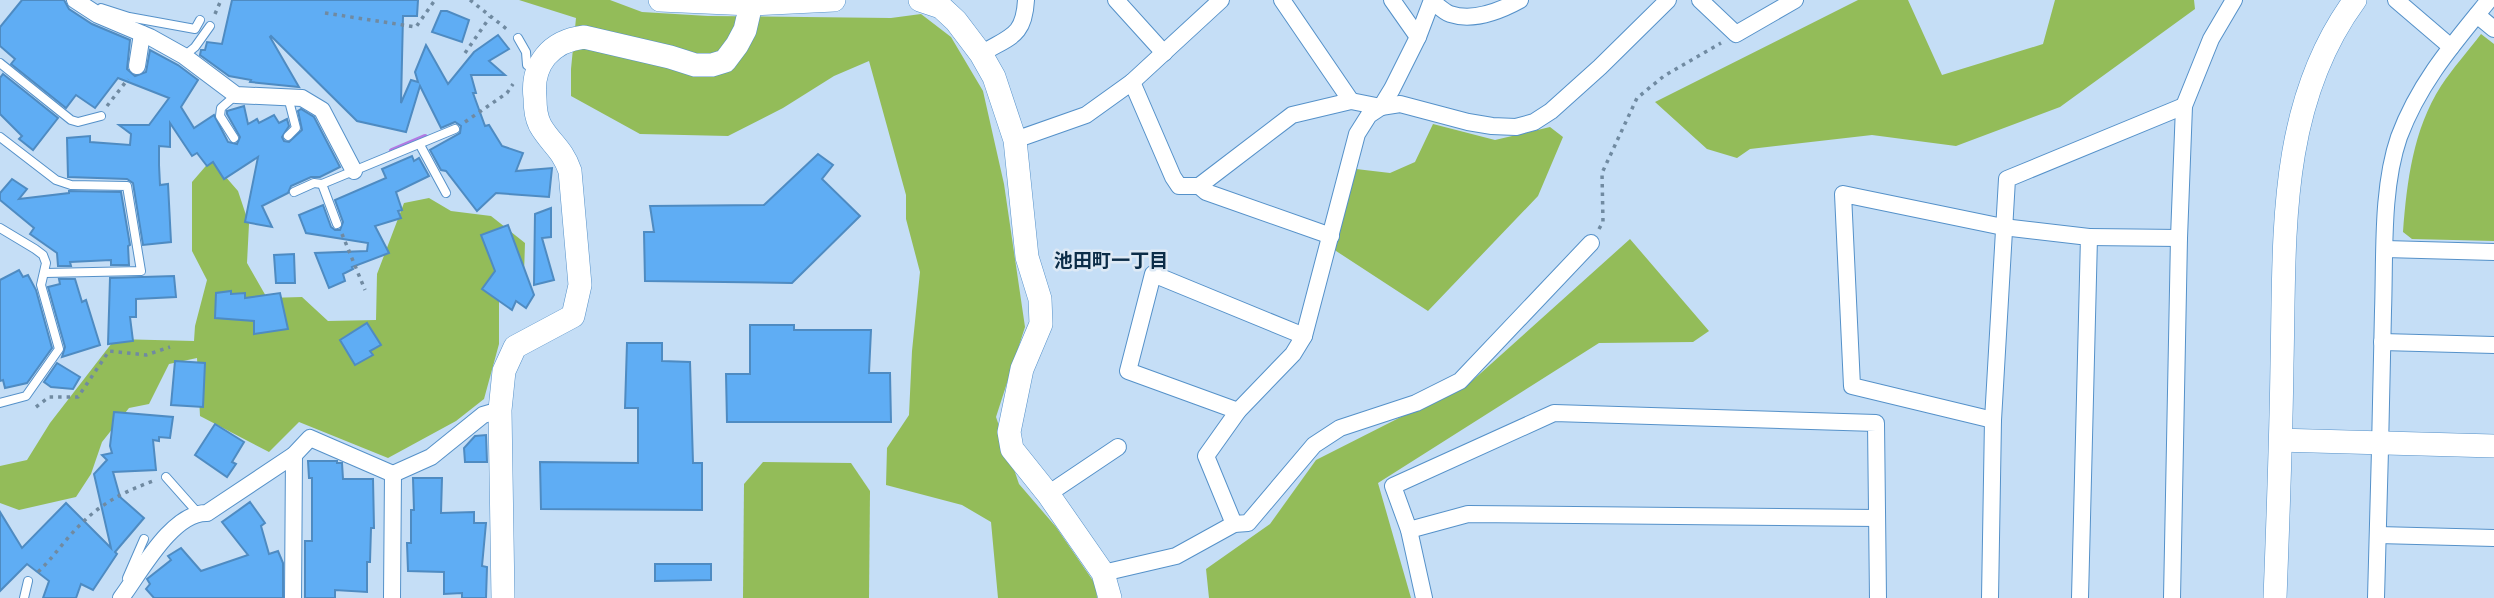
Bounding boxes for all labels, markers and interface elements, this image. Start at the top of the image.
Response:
district label: 池田町一丁目 [1054,248,1168,272]

